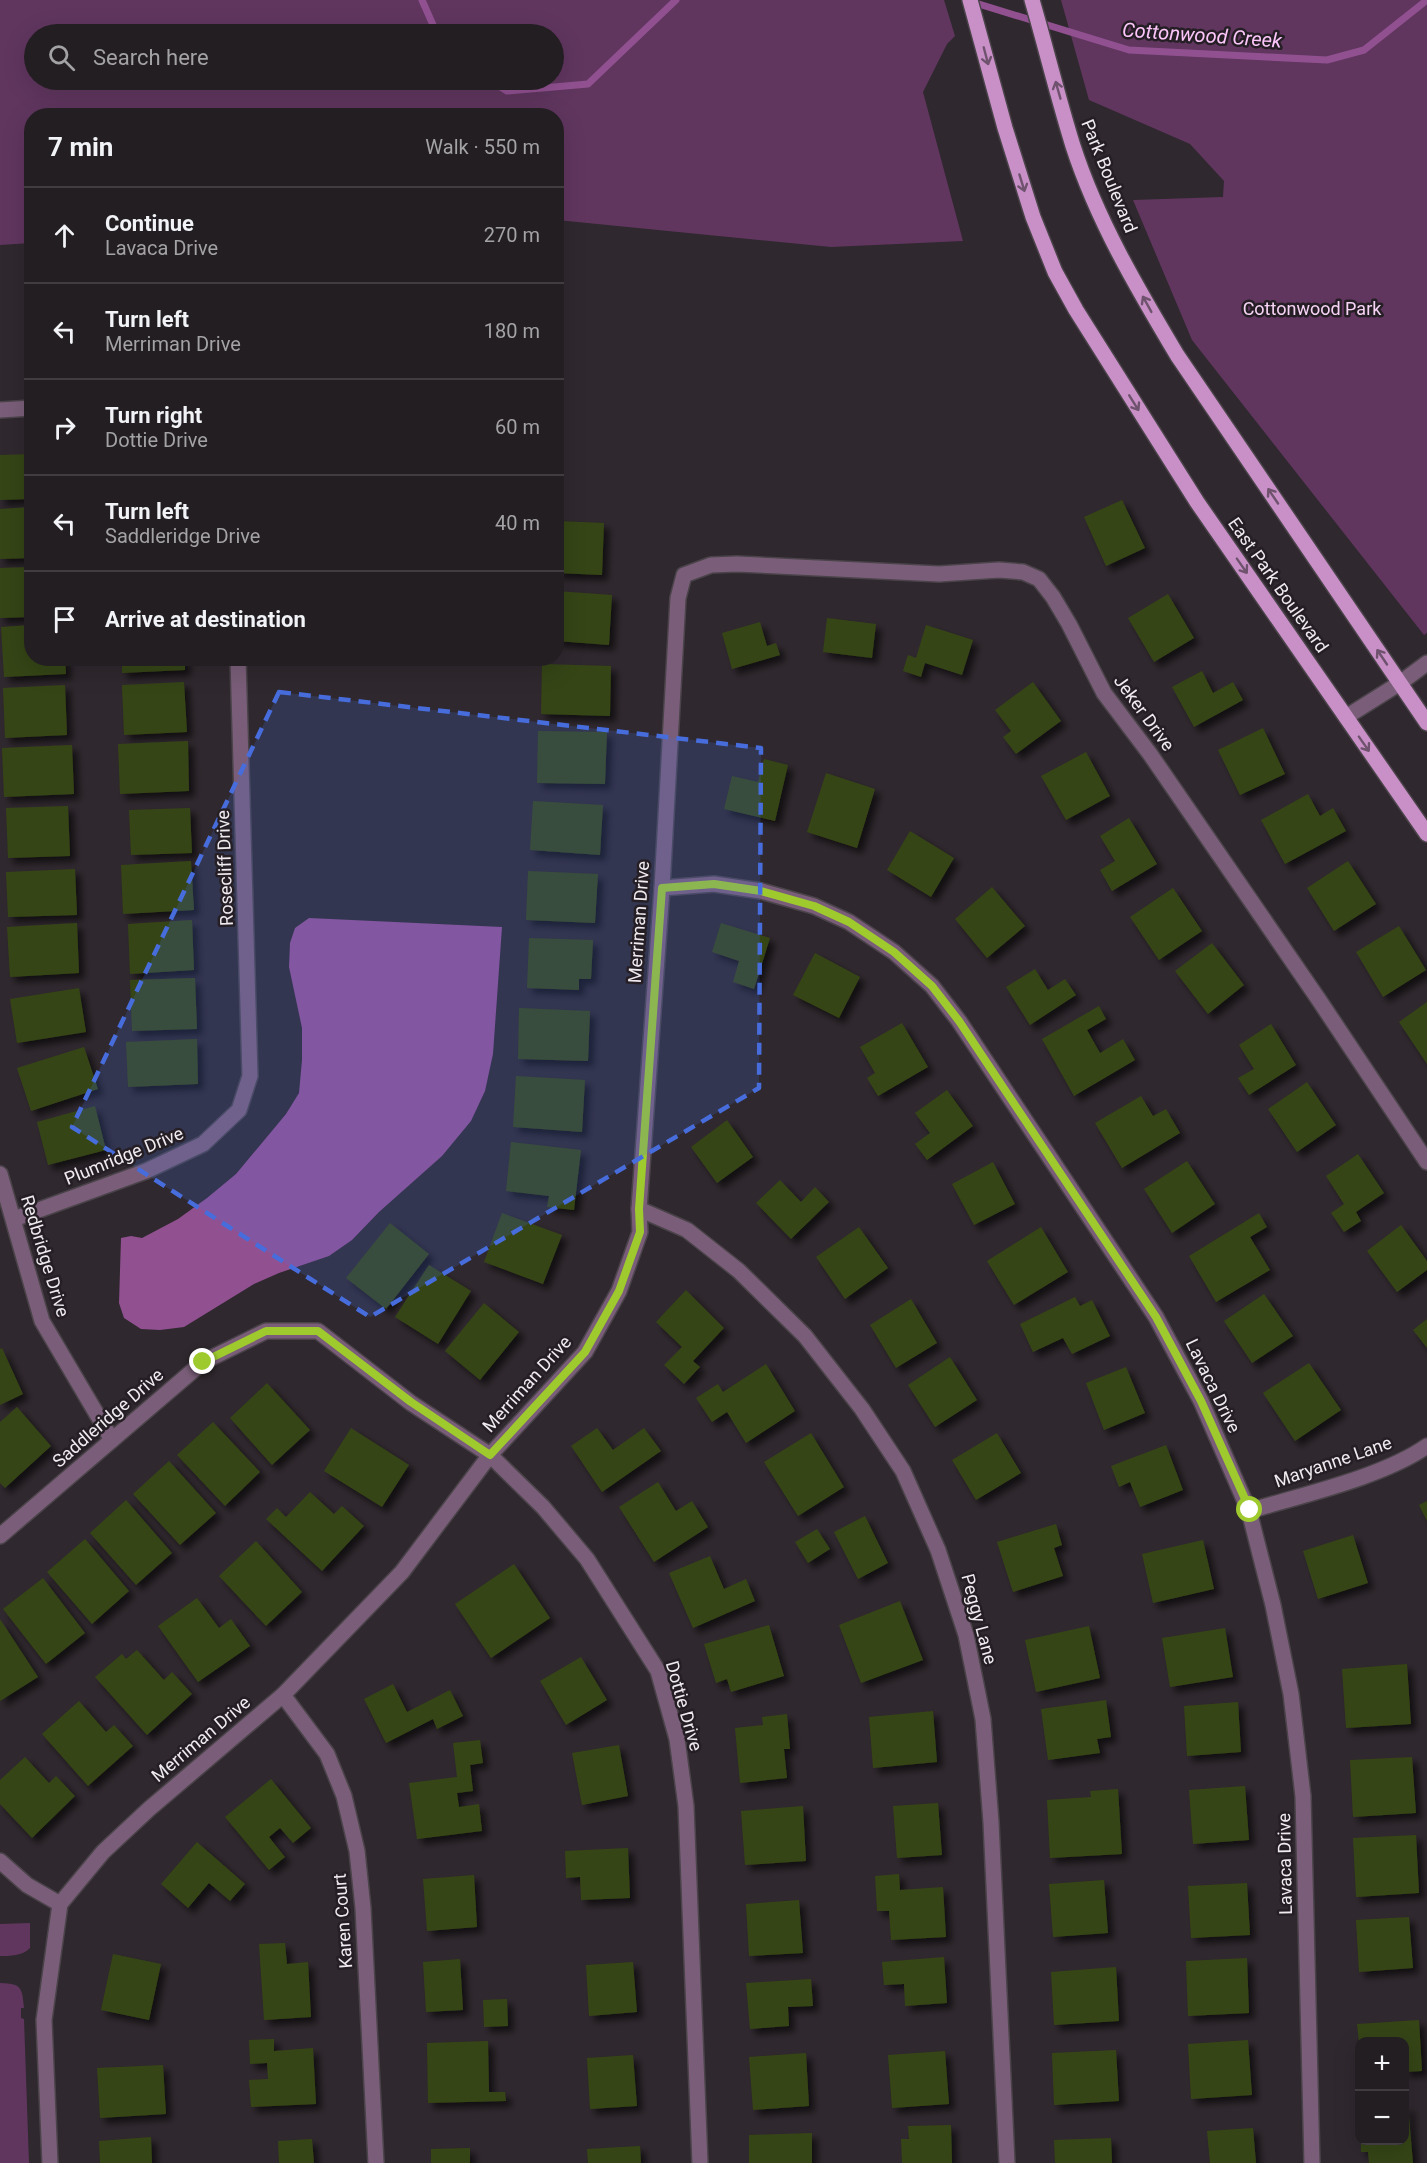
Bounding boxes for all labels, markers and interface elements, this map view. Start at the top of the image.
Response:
water label: Cottonwood Creek [1121,17,1284,53]
search box [24,24,564,90]
icon: search [45,41,78,74]
text: Search here [93,45,209,70]
one-way arrow [980,47,992,66]
one-way arrow [1051,81,1063,100]
street label: Park Boulevard [1077,116,1142,236]
text: 7 min [48,132,113,162]
text: Walk · 550 m [425,135,540,159]
one-way arrow [1017,173,1028,192]
text: Continue [105,211,194,236]
icon: ahead [48,219,81,252]
text: 270 m [484,223,540,247]
text: Lavaca Drive [105,236,218,260]
one-way arrow [1141,296,1152,314]
park label: Cottonwood Park [1243,298,1382,319]
text: Turn left [105,307,189,332]
icon: left [48,315,81,348]
text: 180 m [484,319,540,343]
text: Merriman Drive [105,332,241,356]
one-way arrow [1129,394,1141,411]
text: Turn right [105,403,202,428]
icon: right [48,411,81,444]
text: 60 m [495,415,540,439]
text: Dottie Drive [105,428,208,452]
one-way arrow [1267,488,1279,504]
text: Turn left [105,499,189,524]
icon: left [48,507,81,540]
text: 40 m [495,511,540,535]
street label: East Park Boulevard [1224,513,1333,656]
text: Saddleridge Drive [105,524,260,548]
one-way arrow [1236,557,1248,573]
icon: arrive [48,603,81,636]
text: Arrive at destination [105,607,306,632]
one-way arrow [1376,649,1388,666]
street label: Jeker Drive [1110,671,1179,755]
one-way arrow [1358,735,1370,751]
street label: Rosecliff Drive [212,810,237,926]
street label: Merriman Drive [624,860,653,984]
street label: Plumridge Drive [61,1122,186,1189]
street label: Redbridge Drive [17,1192,74,1319]
street label: Merriman Drive [478,1331,575,1436]
street label: Lavaca Drive [1182,1335,1245,1436]
route end [189,1348,215,1374]
street label: Saddleridge Drive [48,1364,167,1471]
street label: Maryanne Lane [1271,1432,1394,1491]
route start [1236,1496,1262,1522]
street label: Peggy Lane [957,1571,1002,1666]
street label: Dottie Drive [662,1658,707,1753]
street label: Merriman Drive [147,1691,254,1786]
street label: Lavaca Drive [1273,1813,1296,1915]
street label: Karen Court [329,1873,356,1969]
map controls [1355,2037,1409,2145]
button: + [1355,2037,1409,2091]
button: − [1355,2091,1409,2145]

